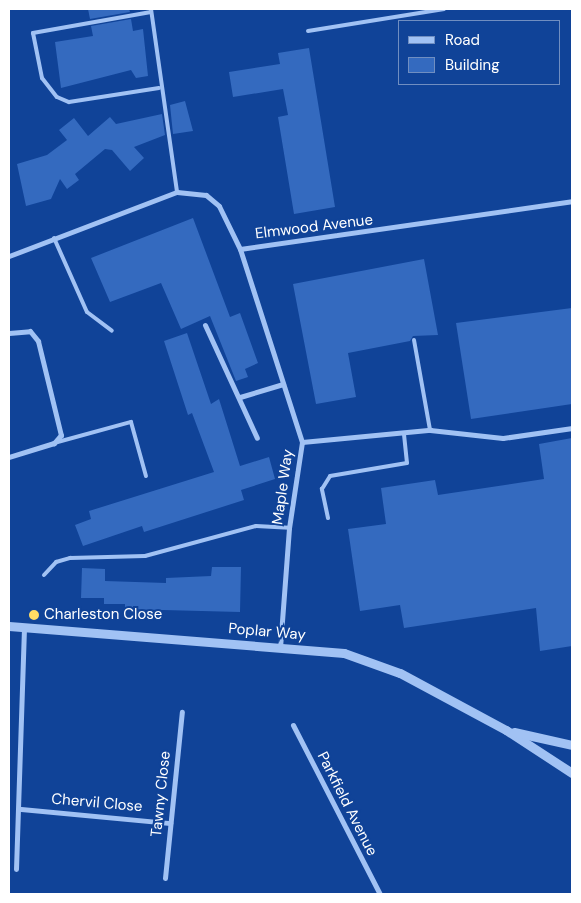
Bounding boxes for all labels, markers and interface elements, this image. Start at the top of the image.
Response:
legend [398,20,561,85]
text: Road [445,30,480,50]
text: Building [445,55,500,75]
street label: Elmwood Avenue [254,211,374,243]
street label: Maple Way [269,448,297,526]
place label: Charleston Close [44,606,162,624]
marker: Charleston Close [28,609,40,621]
street label: Poplar Way [228,620,306,644]
street label: Parkfield Avenue [313,749,381,859]
street label: Tawny Close [148,750,174,838]
street label: Chervil Close [51,790,143,816]

